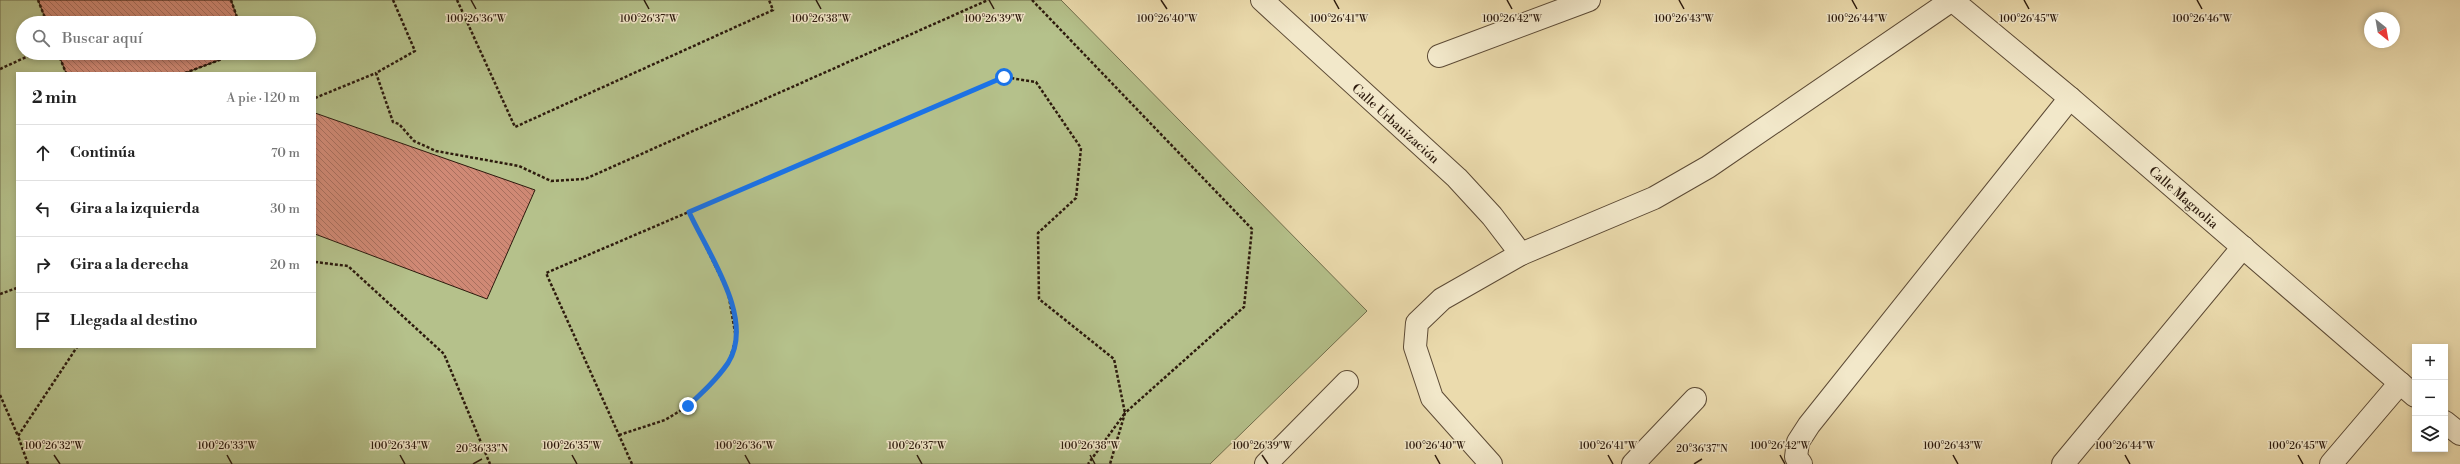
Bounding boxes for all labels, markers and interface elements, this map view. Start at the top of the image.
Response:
north arrow [2364,12,2400,48]
text: 100°26'36"W [446,13,507,25]
text: 100°26'37"W [620,13,679,25]
text: 100°26'38"W [791,13,852,25]
text: 100°26'39"W [964,13,1025,25]
text: 100°26'40"W [1137,13,1198,25]
text: 100°26'41"W [1310,13,1369,25]
text: 100°26'42"W [1482,13,1543,25]
text: 100°26'43"W [1654,13,1715,25]
text: 100°26'44"W [1827,13,1888,25]
text: 100°26'45"W [1999,13,2060,25]
text: 100°26'46"W [2172,13,2233,25]
search box [16,16,316,60]
icon: search [30,27,52,49]
text: Buscar aquí [62,29,143,48]
route start [995,68,1013,86]
street label: Calle Urbanización [1348,80,1442,167]
text: 2 min [32,87,77,109]
text: A pie · 120 m [227,90,300,106]
icon: ahead [32,142,54,164]
text: Continúa [70,143,135,162]
text: 70 m [271,145,300,161]
street label: Calle Magnolia [2145,163,2222,233]
icon: left [32,198,54,220]
text: Gira a la izquierda [70,199,200,218]
text: 30 m [270,201,300,217]
icon: right [32,254,54,276]
text: Gira a la derecha [70,255,189,274]
text: 20 m [270,257,300,273]
icon: arrive [32,310,54,332]
text: Llegada al destino [70,311,198,330]
map controls [2412,344,2448,452]
button: + [2412,344,2448,380]
button: − [2412,380,2448,416]
route end [679,397,697,415]
button: layers [2412,416,2448,452]
text: 100°26'32"W [24,440,84,452]
text: 100°26'33"W [198,440,257,452]
text: 100°26'34"W [370,440,431,452]
text: 100°26'35"W [543,440,602,452]
text: 100°26'36"W [715,440,776,452]
text: 100°26'37"W [888,440,947,452]
text: 100°26'38"W [1060,440,1121,452]
text: 100°26'39"W [1232,440,1293,452]
text: 100°26'40"W [1405,440,1466,452]
text: 100°26'41"W [1579,440,1638,452]
text: 100°26'42"W [1750,440,1811,452]
text: 100°26'43"W [1923,440,1984,452]
text: 100°26'44"W [2095,440,2156,452]
text: 100°26'45"W [2268,440,2329,452]
text: 20°36'33"N [456,443,509,455]
text: 20°36'37"N [1676,443,1728,455]

